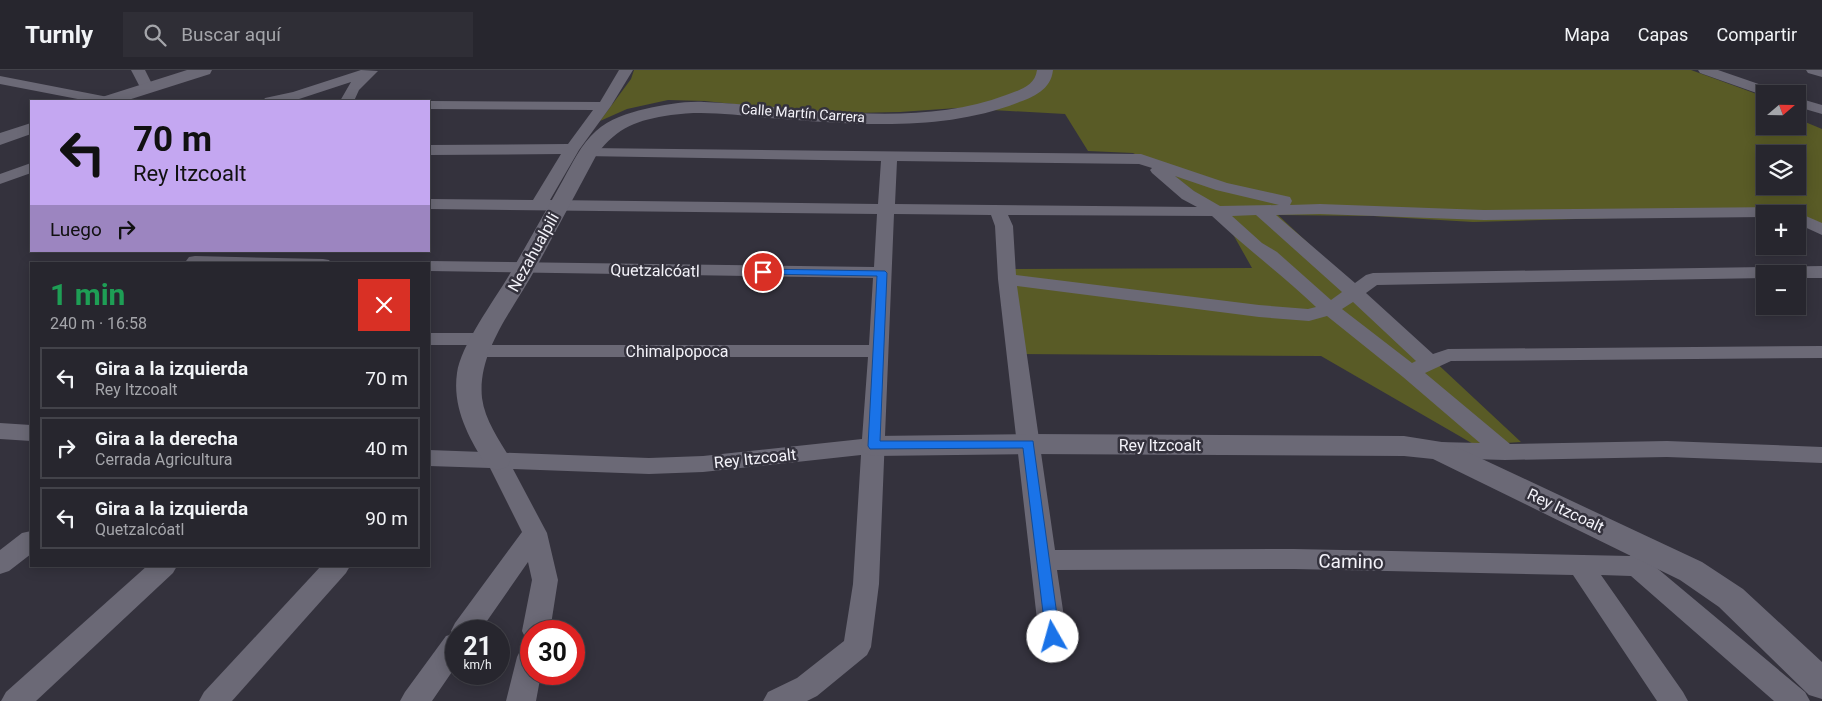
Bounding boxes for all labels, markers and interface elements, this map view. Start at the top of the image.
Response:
search box [123,12,473,57]
text: Turnly [25,21,93,49]
icon: search [141,21,169,49]
text: Buscar aquí [181,23,281,46]
text: Mapa [1564,24,1610,45]
text: Capas [1638,24,1688,45]
text: Compartir [1716,24,1797,45]
north arrow [1756,85,1806,135]
map controls [1756,85,1806,315]
street label: Calle Martín Carrera [740,101,866,125]
text: 70 m [133,119,212,160]
icon: left [50,120,115,185]
button: layers [1756,145,1806,195]
text: Rey Itzcoalt [133,161,246,186]
button: + [1756,205,1806,255]
street label: Nezahualpili [504,209,563,295]
icon: right [112,215,140,243]
text: Luego [50,218,102,241]
pin [742,251,784,293]
icon: arrive [749,258,777,286]
street label: Quetzalcóatl [610,260,700,281]
button: − [1756,265,1806,315]
text: 1 min [50,277,125,312]
button: close [358,279,410,331]
text: 240 m · 16:58 [50,314,147,333]
street label: Chimalpopoca [625,342,729,361]
text: Gira a la izquierda [95,357,248,380]
icon: left [52,364,80,392]
text: 70 m [365,367,408,390]
text: Rey Itzcoalt [95,380,178,399]
text: Gira a la derecha [95,427,238,450]
icon: right [52,434,80,462]
street label: Rey Itzcoalt [1119,436,1201,455]
text: 40 m [365,437,408,460]
street label: Rey Itzcoalt [713,445,797,472]
text: Cerrada Agricultura [95,450,233,469]
street label: Rey Itzcoalt [1524,484,1607,536]
text: Gira a la izquierda [95,497,248,520]
icon: left [52,504,80,532]
text: 90 m [365,507,408,530]
text: Quetzalcóatl [95,520,184,539]
street label: Camino [1318,549,1384,574]
position arrow [1026,610,1078,662]
speed limit sign: 30 [520,620,585,685]
text: 21 [463,632,492,661]
text: km/h [463,658,492,672]

